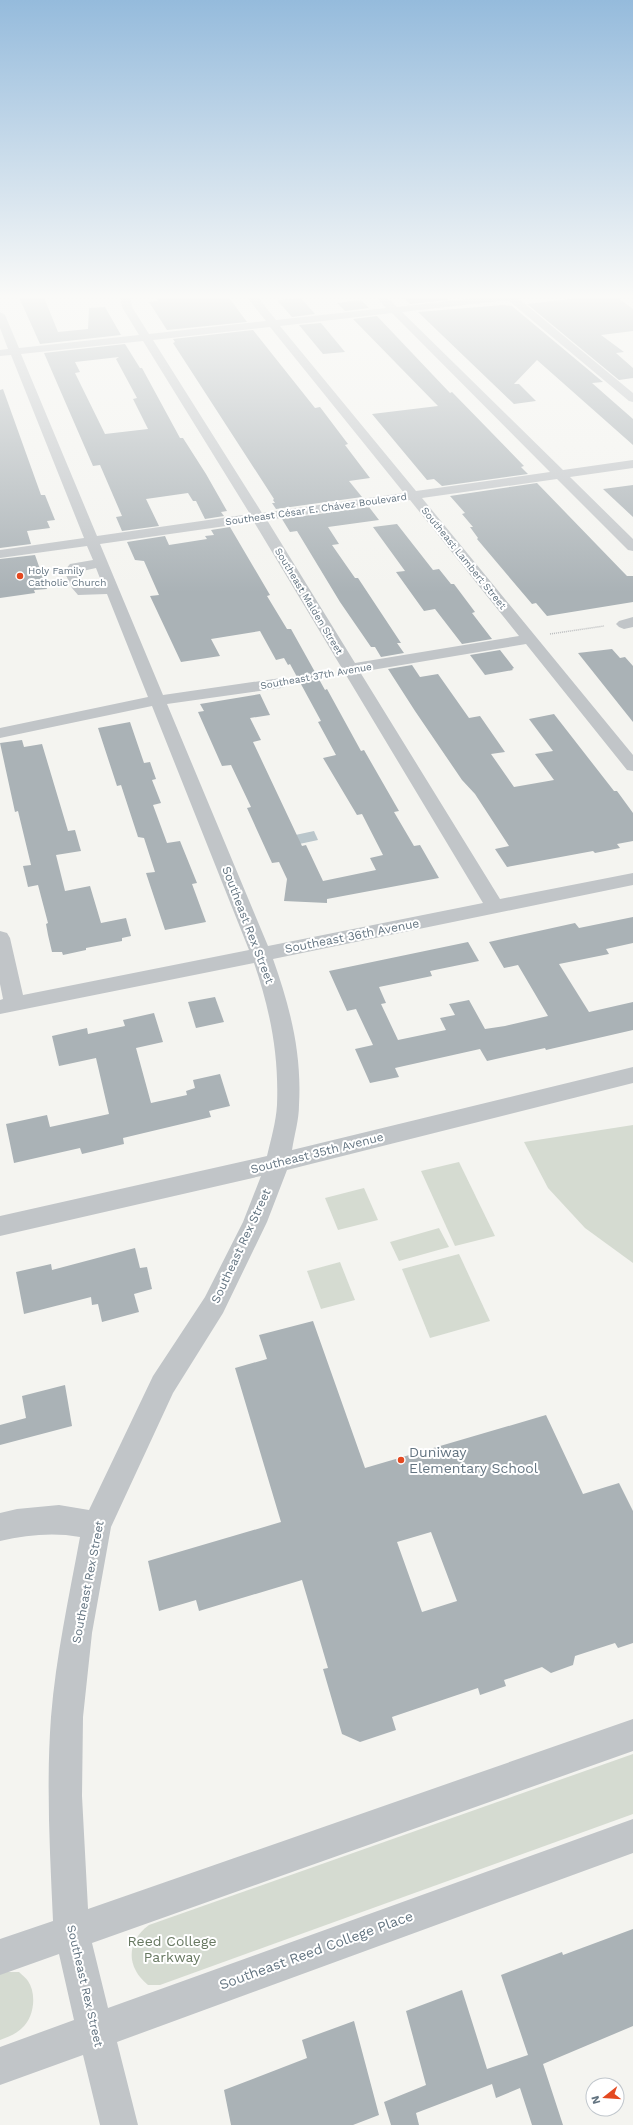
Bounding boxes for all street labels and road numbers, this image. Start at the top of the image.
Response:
street label: Southeast César E. Chávez Boulevard [225,491,407,527]
street label: Southeast Lambert Street [419,505,509,612]
street label: Southeast Malden Street [273,546,346,657]
street label: Southeast 37th Avenue [259,661,373,691]
street label: Southeast Rex Street [219,864,277,986]
street label: Southeast 36th Avenue [284,916,421,956]
street label: Southeast 35th Avenue [249,1130,385,1176]
street label: Southeast Rex Street [208,1187,274,1305]
street label: Southeast Rex Street [69,1519,107,1645]
street label: Southeast Reed College Place [217,1907,415,1993]
street label: Southeast Rex Street [64,1924,106,2048]

